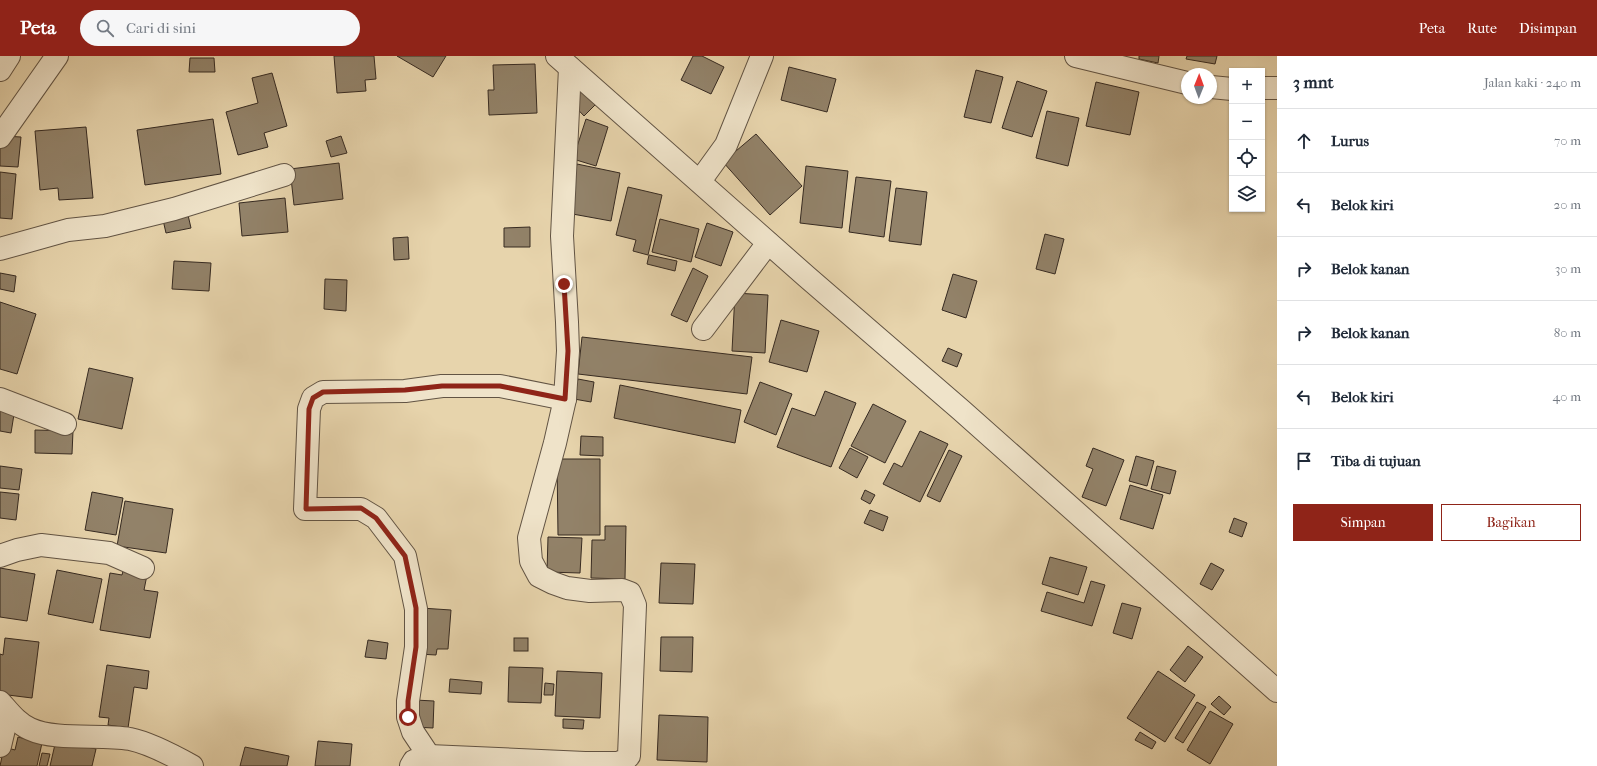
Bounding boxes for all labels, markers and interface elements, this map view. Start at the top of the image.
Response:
search box [80,10,360,46]
text: Peta [20,17,56,39]
icon: search [94,17,116,39]
text: Cari di sini [126,19,196,37]
text: Peta [1419,20,1445,37]
text: Rute [1467,20,1497,37]
text: Disimpan [1519,20,1577,37]
north arrow [1181,68,1217,104]
map controls [1229,68,1265,212]
button: + [1229,68,1265,104]
text: 3 mnt [1293,72,1334,92]
text: Jalan kaki · 240 m [1484,75,1581,90]
button: − [1229,104,1265,140]
icon: ahead [1293,130,1315,152]
text: Lurus [1331,132,1369,150]
text: 70 m [1554,133,1581,148]
button: locate [1229,140,1265,176]
button: layers [1229,176,1265,212]
icon: left [1293,194,1315,216]
text: Belok kiri [1331,196,1394,214]
text: 20 m [1554,197,1581,212]
icon: right [1293,258,1315,280]
text: Belok kanan [1331,260,1410,278]
text: 30 m [1555,261,1581,276]
route end [555,275,573,293]
icon: right [1293,322,1315,344]
text: Belok kanan [1331,324,1410,342]
text: 80 m [1554,325,1581,340]
icon: left [1293,386,1315,408]
text: Belok kiri [1331,388,1394,406]
text: 40 m [1553,389,1581,404]
icon: arrive [1293,450,1315,472]
text: Tiba di tujuan [1331,452,1421,470]
button: Simpan [1293,504,1433,541]
button: Bagikan [1441,504,1581,541]
route start [399,708,417,726]

